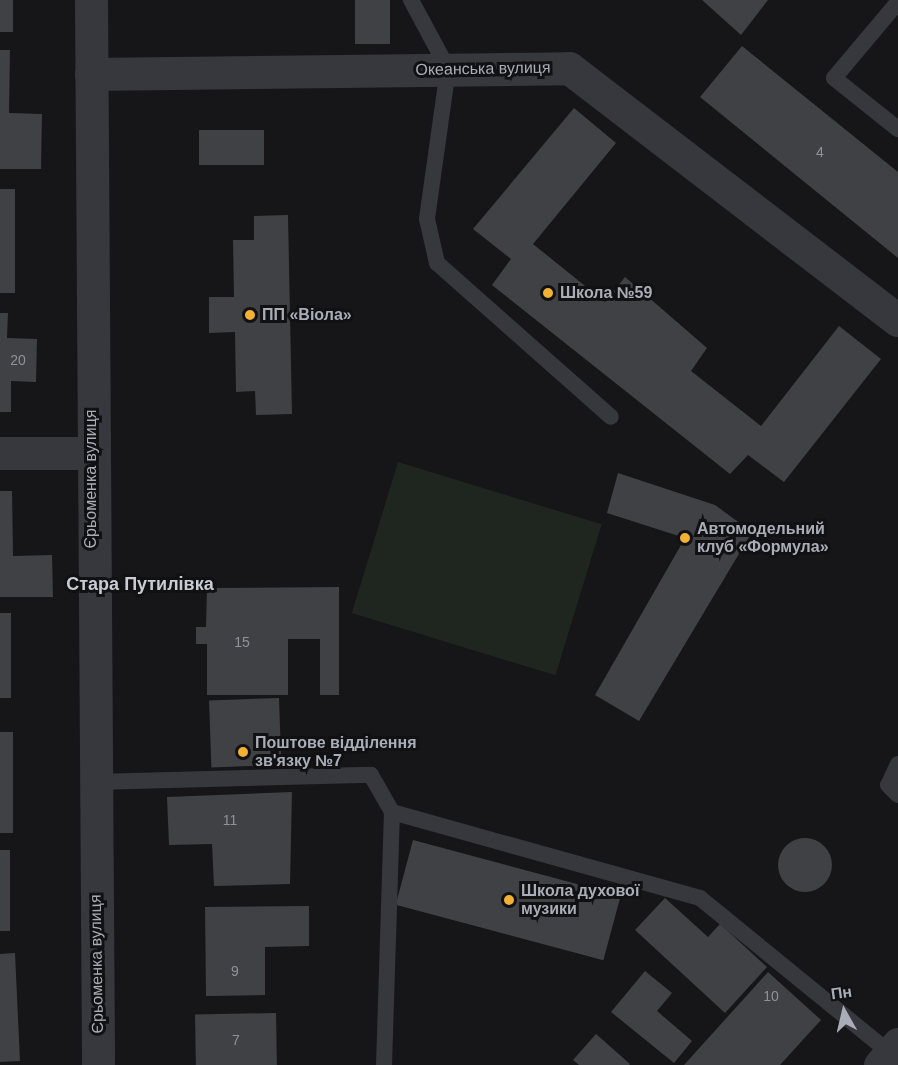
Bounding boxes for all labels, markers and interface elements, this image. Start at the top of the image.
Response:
street label: Океанська вулиця [415,58,551,80]
house number: 4 [816,144,824,160]
place label: Школа №59 [560,283,652,303]
marker: Школа №59 [541,286,555,300]
place label: ПП «Віола» [262,305,352,325]
marker: ПП «Віола» [243,308,257,322]
house number: 20 [10,352,26,368]
street label: Єрьоменка вулиця [81,410,101,548]
place label: Автомодельний клуб «Формула» [697,519,829,557]
marker: Автомодельний клуб «Формула» [678,531,692,545]
district label: Стара Путилівка [66,573,214,595]
house number: 15 [234,634,250,650]
place label: Поштове відділення зв'язку №7 [255,733,417,771]
marker: Поштове відділення зв'язку №7 [236,745,250,759]
house number: 11 [223,812,237,828]
place label: Школа духової музики [521,881,639,919]
marker: Школа духової музики [502,893,516,907]
street label: Єрьоменка вулиця [86,894,108,1034]
house number: 9 [231,963,239,979]
north arrow [814,981,874,1041]
text: Пн [830,983,853,1003]
house number: 10 [763,988,779,1004]
house number: 7 [232,1032,240,1048]

